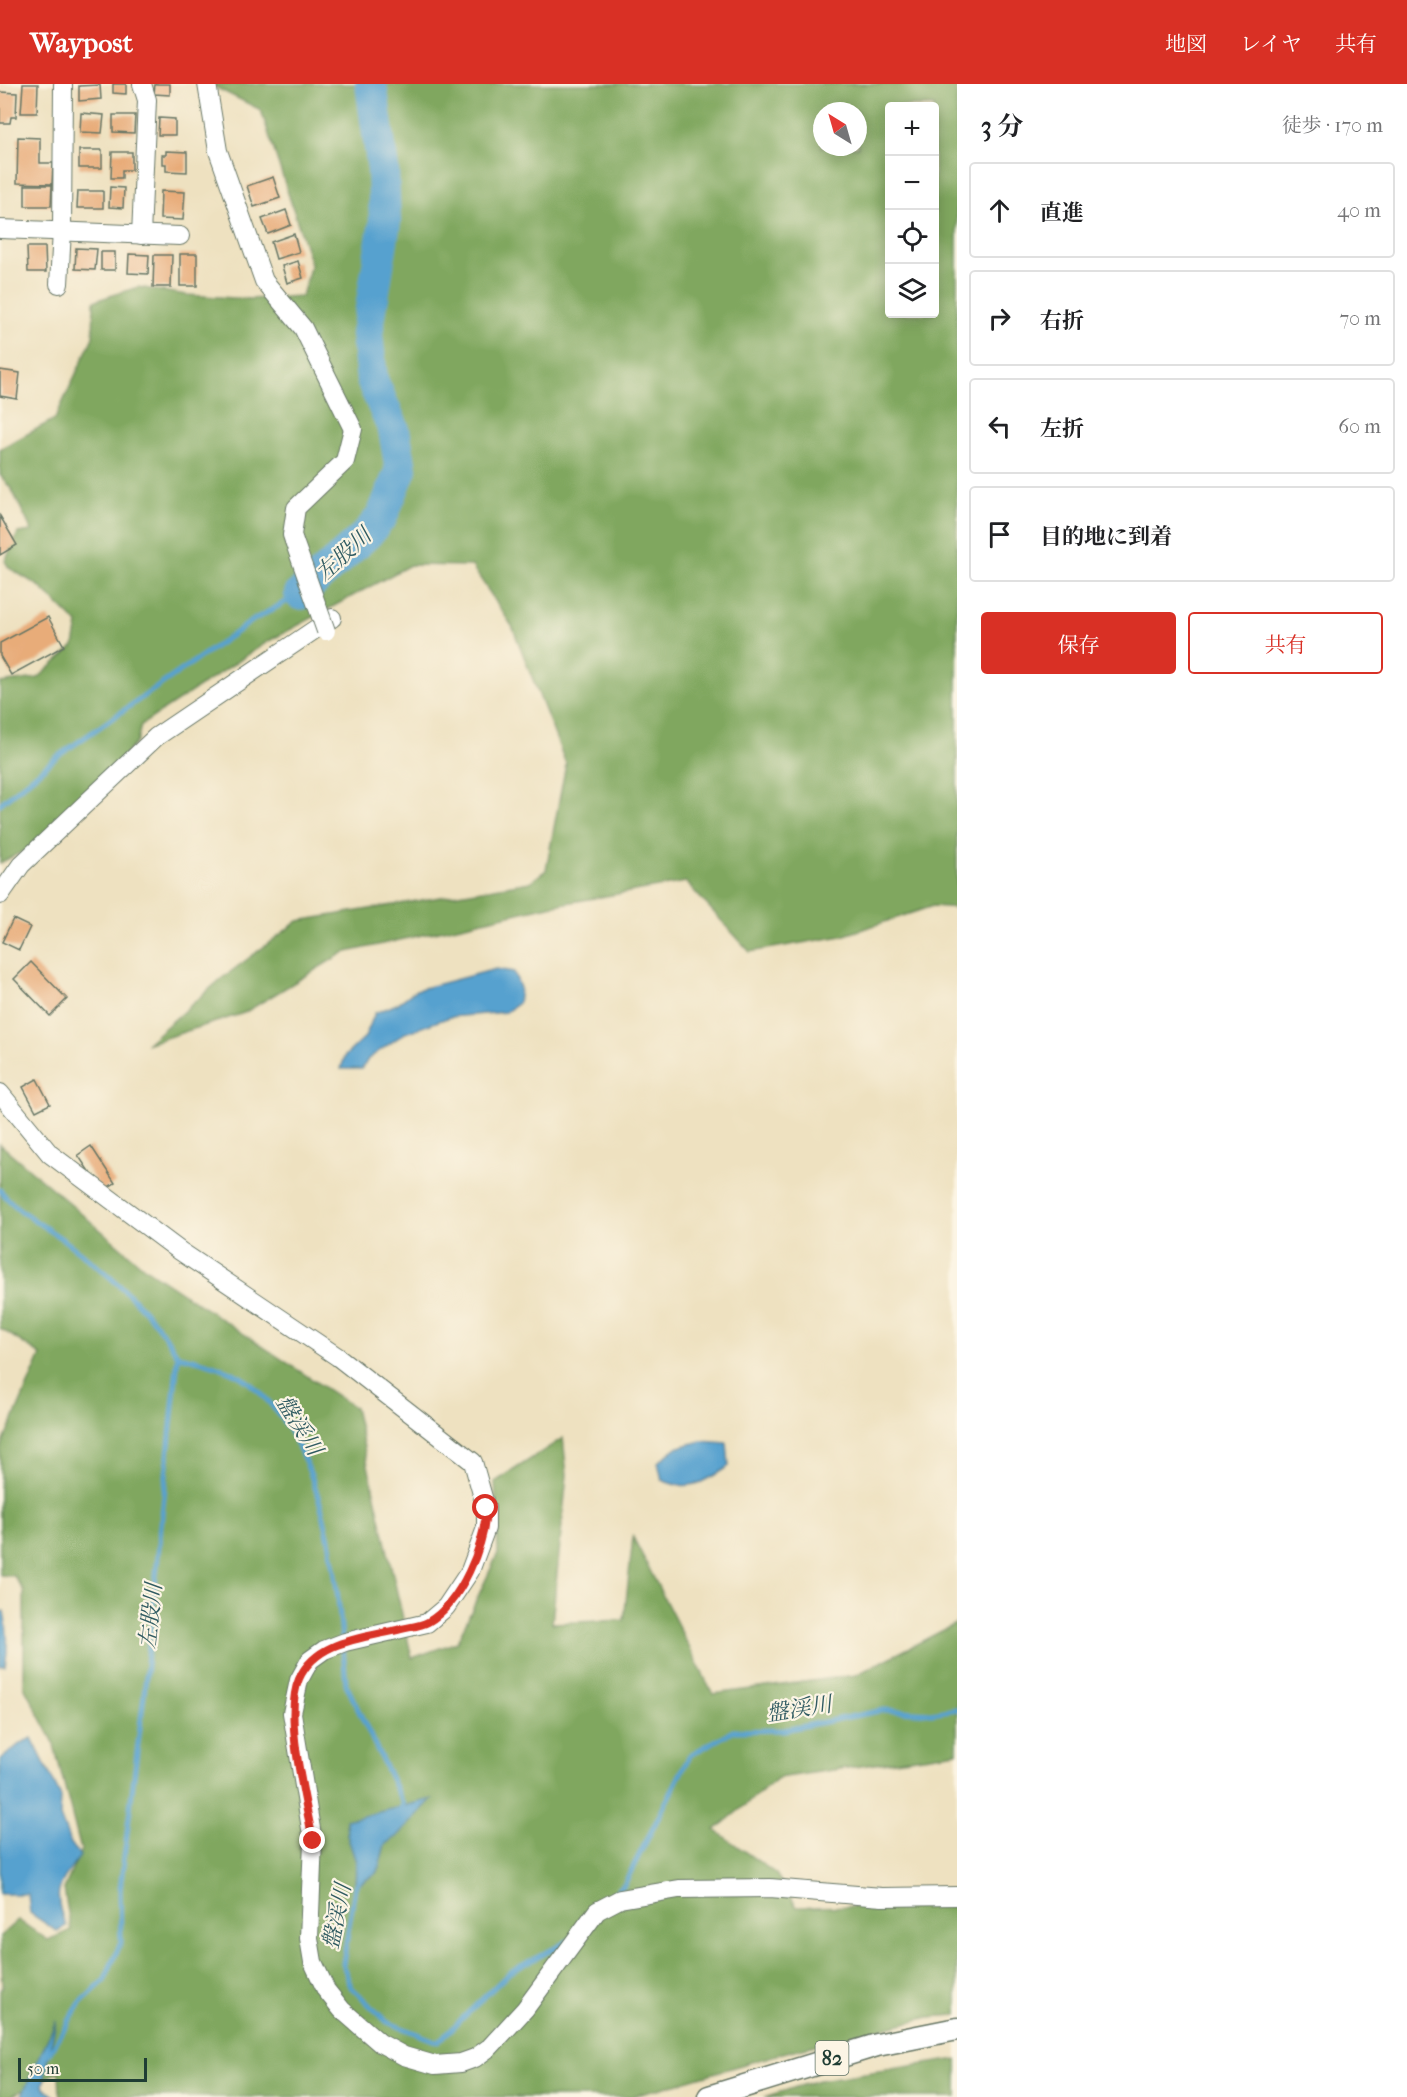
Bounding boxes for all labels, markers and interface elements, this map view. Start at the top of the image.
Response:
text: Waypost [30,26,133,59]
text: 地図 [1165,32,1207,56]
text: レイヤ [1240,32,1302,56]
text: 共有 [1335,32,1377,56]
north arrow [813,102,867,156]
map controls [885,102,939,318]
button: + [885,102,939,156]
text: 3 分 [981,111,1023,142]
text: 徒歩 · 170 m [1282,114,1383,137]
button: − [885,156,939,210]
icon: ahead [983,194,1016,227]
text: 40 m [1337,199,1381,222]
text: 直進 [1040,200,1084,226]
button: locate [885,210,939,264]
button: layers [885,264,939,318]
icon: right [983,302,1016,335]
text: 70 m [1339,307,1381,330]
text: 右折 [1040,308,1084,334]
icon: left [983,410,1016,443]
text: 60 m [1338,415,1381,438]
text: 左折 [1040,416,1084,442]
icon: arrive [983,518,1016,551]
water label: 左股川 [311,521,378,587]
text: 目的地に到着 [1040,524,1172,550]
button: 保存 [981,612,1176,674]
button: 共有 [1188,612,1383,674]
water label: 盤渓川 [271,1391,329,1462]
route start [472,1494,498,1520]
water label: 左股川 [135,1580,168,1650]
water label: 盤渓川 [765,1691,836,1727]
route end [299,1827,325,1853]
water label: 盤渓川 [317,1879,357,1951]
road number: 82 [816,2041,848,2075]
scale bar [18,2055,147,2082]
text: 50 m [27,2059,59,2078]

